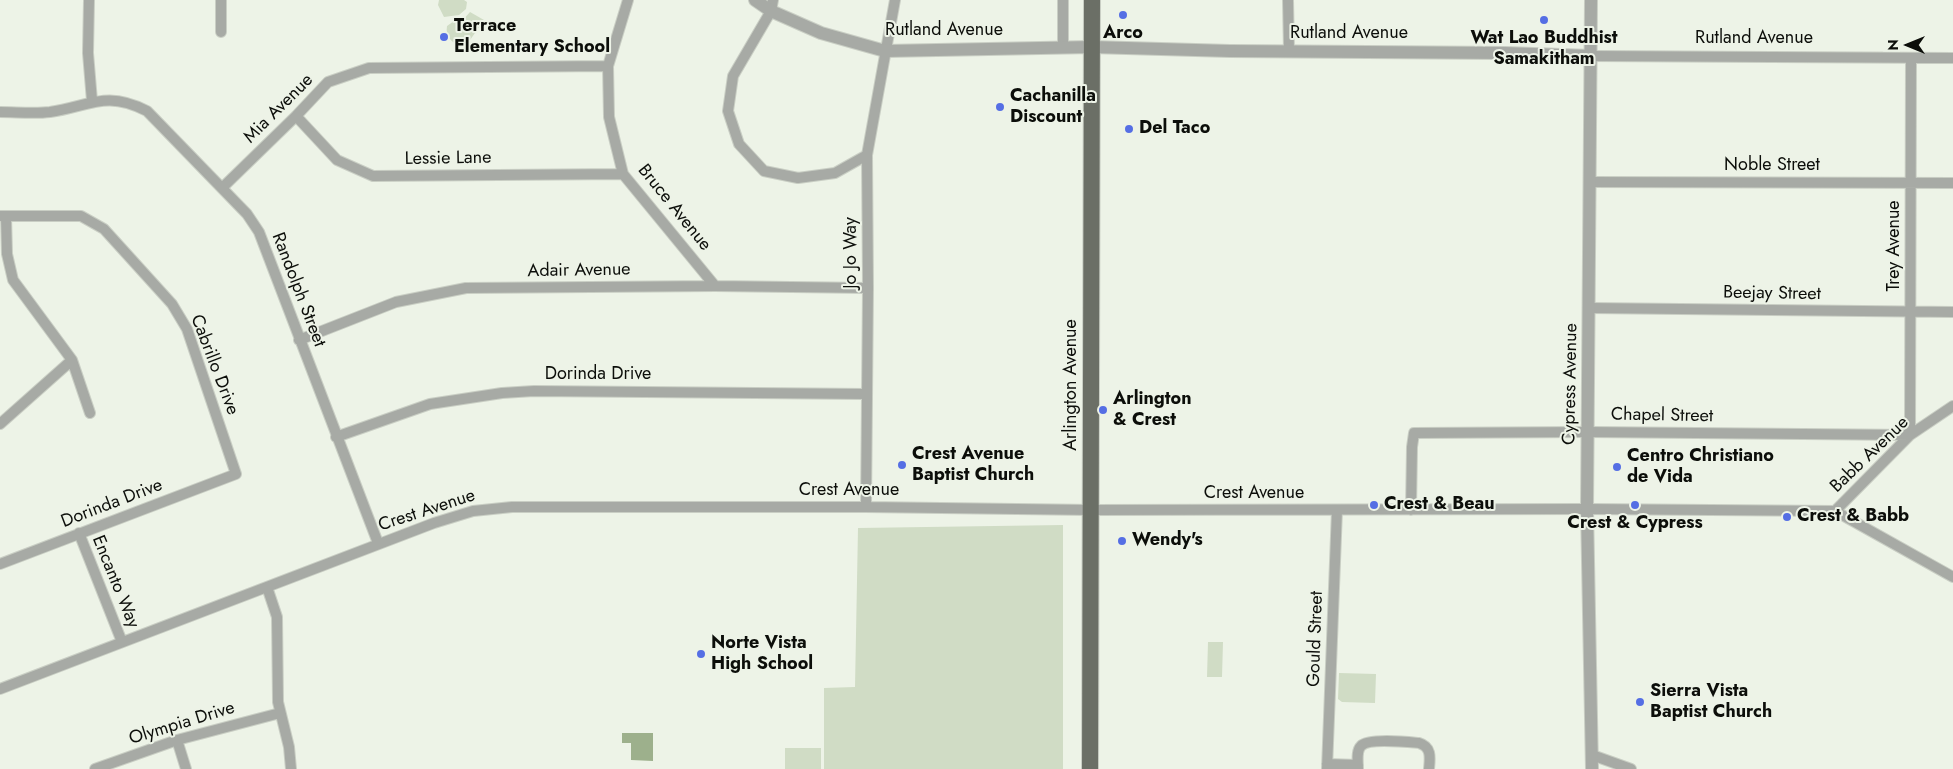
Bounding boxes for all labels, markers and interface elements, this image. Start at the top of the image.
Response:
marker: Arco [1117,9,1129,21]
marker: Wat Lao Buddhist Samakitham [1538,14,1550,26]
place label: Terrace Elementary School [454,16,610,58]
street label: Rutland Avenue [885,20,1003,42]
north arrow [1883,20,1933,70]
place label: Arco [1103,23,1143,45]
street label: Rutland Avenue [1290,23,1408,45]
place label: Wat Lao Buddhist Samakitham [1470,28,1618,70]
street label: Rutland Avenue [1695,28,1813,50]
marker: Terrace Elementary School [438,31,450,43]
text: N [1883,39,1903,51]
street label: Mia Avenue [240,70,318,148]
place label: Cachanilla Discount [1010,86,1096,128]
marker: Cachanilla Discount [994,101,1006,113]
place label: Del Taco [1139,118,1210,140]
marker: Del Taco [1123,123,1135,135]
street label: Lessie Lane [404,147,492,171]
street label: Noble Street [1724,155,1820,177]
street label: Bruce Avenue [633,160,715,256]
street label: Trey Avenue [1884,200,1906,292]
street label: Jo Jo Way [841,217,863,289]
street label: Randolph Street [266,230,330,350]
street label: Adair Avenue [527,259,631,283]
street label: Beejay Street [1723,282,1821,306]
street label: Cabrillo Drive [185,312,243,418]
street label: Arlington Avenue [1061,319,1083,451]
street label: Cypress Avenue [1559,323,1583,445]
street label: Dorinda Drive [545,364,651,386]
place label: Arlington & Crest [1113,389,1191,432]
marker: Arlington & Crest [1097,404,1109,416]
street label: Chapel Street [1611,404,1713,428]
street label: Babb Avenue [1826,412,1914,498]
place label: Crest Avenue Baptist Church [912,444,1034,486]
place label: Centro Christiano de Vida [1627,446,1774,488]
marker: Crest Avenue Baptist Church [896,459,908,471]
marker: Centro Christiano de Vida [1611,461,1623,473]
street label: Dorinda Drive [58,475,166,533]
street label: Crest Avenue [799,480,899,502]
street label: Crest Avenue [1204,483,1304,505]
street label: Crest Avenue [376,485,478,537]
place label: Crest & Beau [1384,494,1495,516]
marker: Crest & Beau [1368,499,1380,511]
marker: Crest & Cypress [1629,499,1641,511]
place label: Crest & Babb [1797,506,1909,528]
marker: Crest & Babb [1781,511,1793,523]
place label: Crest & Cypress [1567,513,1703,535]
place label: Wendy's [1132,530,1203,552]
street label: Encanto Way [87,532,143,632]
marker: Wendy's [1116,535,1128,547]
street label: Gould Street [1304,591,1328,687]
place label: Norte Vista High School [711,633,813,676]
marker: Norte Vista High School [695,648,707,660]
place label: Sierra Vista Baptist Church [1650,681,1772,724]
marker: Sierra Vista Baptist Church [1634,696,1646,708]
street label: Olympia Drive [127,698,237,750]

